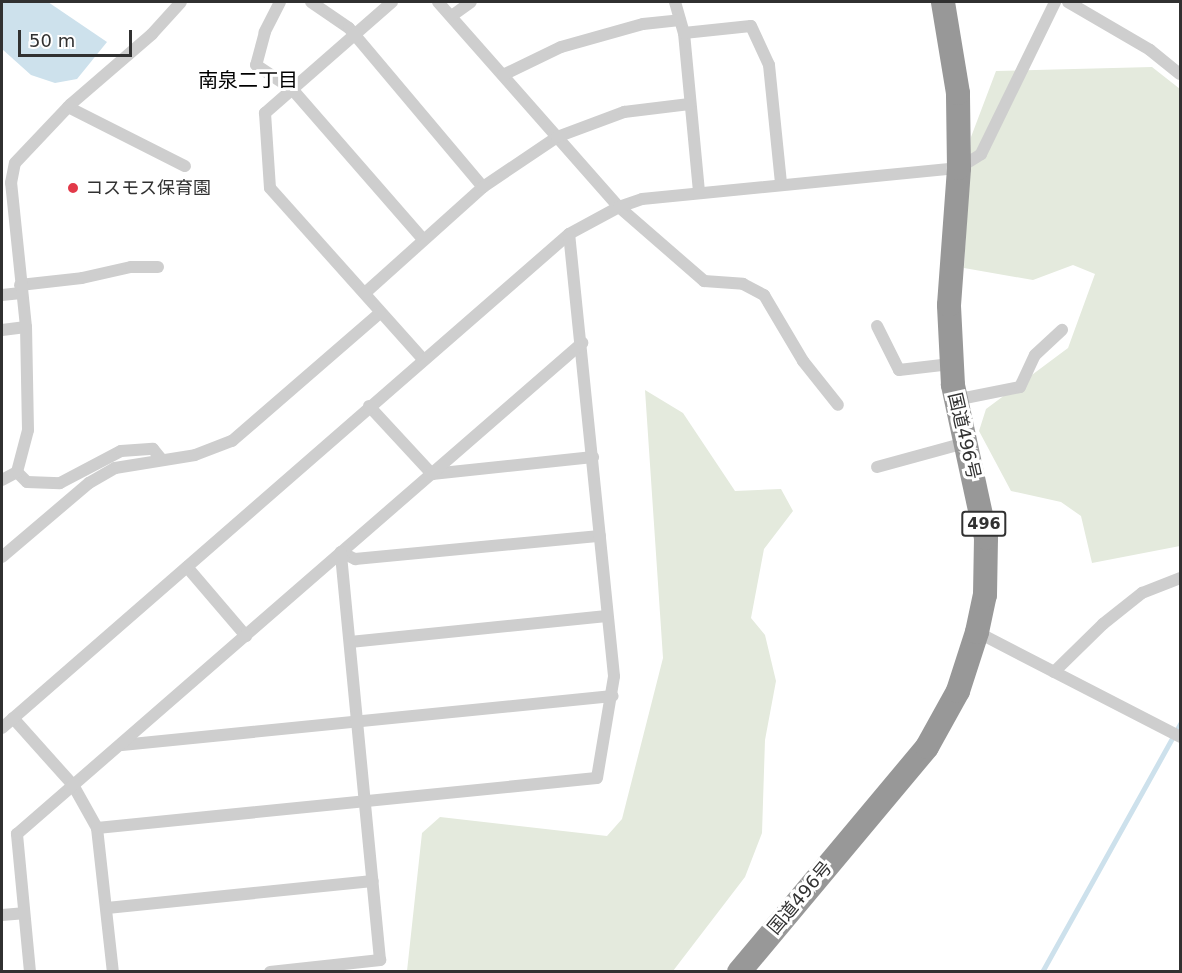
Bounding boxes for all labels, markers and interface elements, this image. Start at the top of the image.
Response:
scale bar [21,18,135,56]
text: 50 m [29,30,75,51]
district label: 南泉二丁目 [198,68,298,92]
place label: コスモス保育園 [85,177,211,199]
marker: コスモス保育園 [66,181,80,195]
street label: 国道496号 [944,391,984,481]
road number: 496 [960,511,1008,537]
street label: 国道496号 [763,857,837,939]

